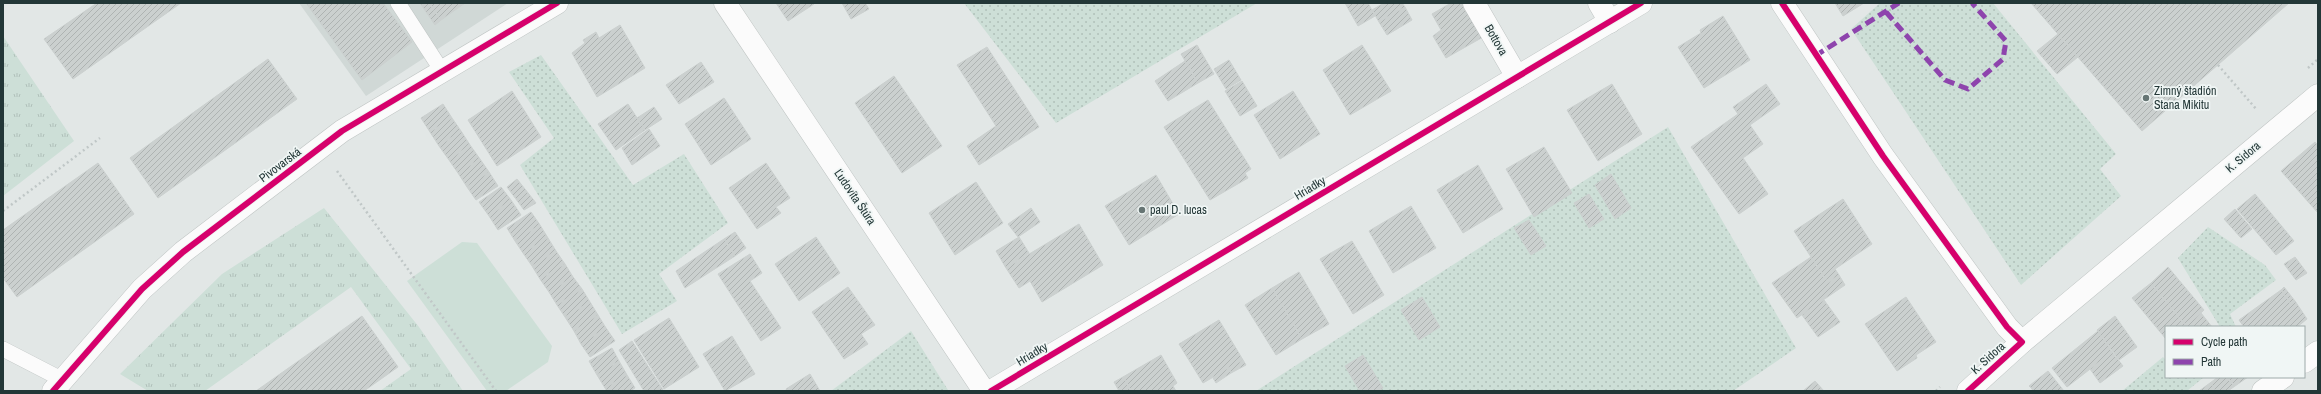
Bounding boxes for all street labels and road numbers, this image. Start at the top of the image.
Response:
street label: Bottova [1481,22,1512,59]
street label: K. Sidora [2222,137,2264,176]
street label: Pivovarská [256,144,305,186]
street label: Ľudovíta Štúra [830,166,880,228]
street label: Hriadky [1291,172,1329,204]
street label: Hriadky [1013,338,1051,370]
street label: K. Sidora [1967,338,2009,378]

